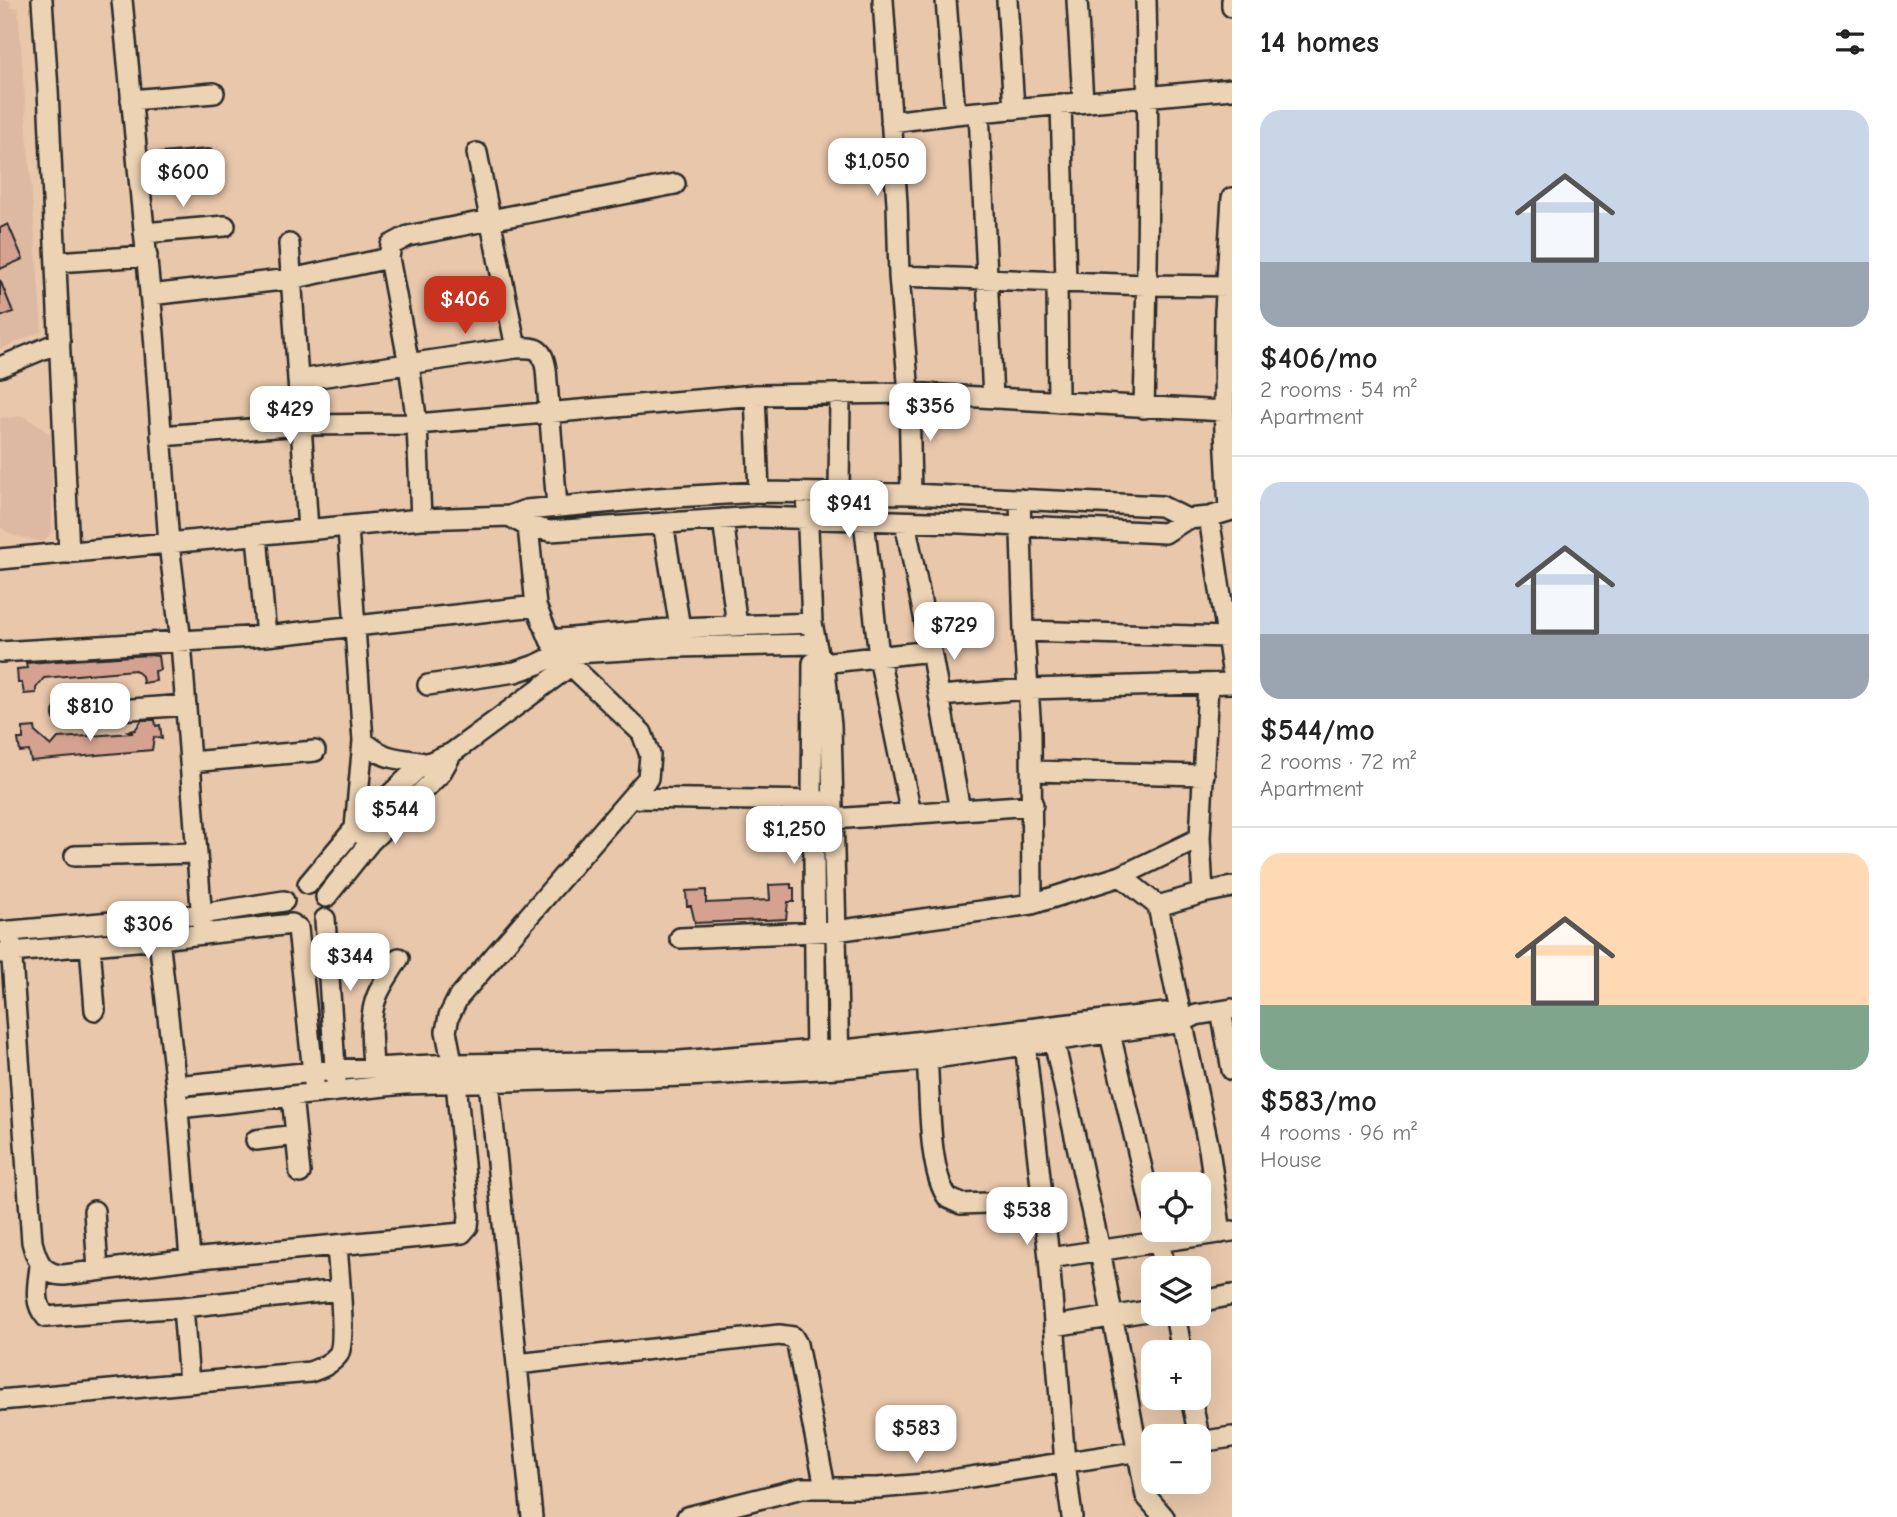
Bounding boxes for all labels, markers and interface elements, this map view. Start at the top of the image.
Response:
icon: filters [1831,23,1869,61]
text: 14 homes [1260,25,1379,60]
pin: $1,050 [820,138,934,198]
text: $1,050 [844,147,910,174]
pin: $600 [142,150,224,209]
icon: home [1502,155,1628,281]
text: $600 [157,158,209,185]
pin: $406 [424,276,506,336]
text: $406 [440,285,490,312]
text: $406/mo [1260,341,1378,376]
text: 2 rooms · 54 m² [1260,376,1417,403]
pin: $356 [889,384,971,443]
pin: $429 [249,386,331,446]
text: $356 [905,392,955,419]
text: $429 [266,395,314,422]
text: Apartment [1260,403,1363,430]
pin: $941 [808,480,890,540]
text: $941 [826,489,872,516]
icon: home [1502,527,1628,653]
pin: $729 [913,602,995,662]
text: $729 [930,611,978,638]
pin: $810 [49,684,131,743]
text: $810 [66,692,114,719]
text: $544/mo [1260,713,1375,748]
text: 2 rooms · 72 m² [1260,748,1416,775]
text: Apartment [1260,775,1363,802]
pin: $544 [354,786,436,846]
text: $544 [371,795,419,822]
pin: $1,250 [737,806,851,866]
text: $1,250 [762,815,826,842]
icon: home [1502,898,1628,1024]
pin: $306 [107,902,189,961]
text: $306 [123,910,173,937]
pin: $344 [309,934,391,993]
text: $344 [327,942,373,969]
text: $583/mo [1260,1084,1377,1119]
text: 4 rooms · 96 m² [1260,1119,1417,1146]
text: House [1260,1146,1322,1173]
map controls [1141,1172,1211,1494]
button: locate [1141,1172,1211,1242]
pin: $538 [986,1188,1068,1247]
text: $538 [1002,1196,1052,1223]
button: layers [1141,1256,1211,1326]
button: + [1141,1340,1211,1410]
pin: $583 [875,1406,957,1465]
text: $583 [891,1414,941,1441]
button: − [1141,1424,1211,1494]

